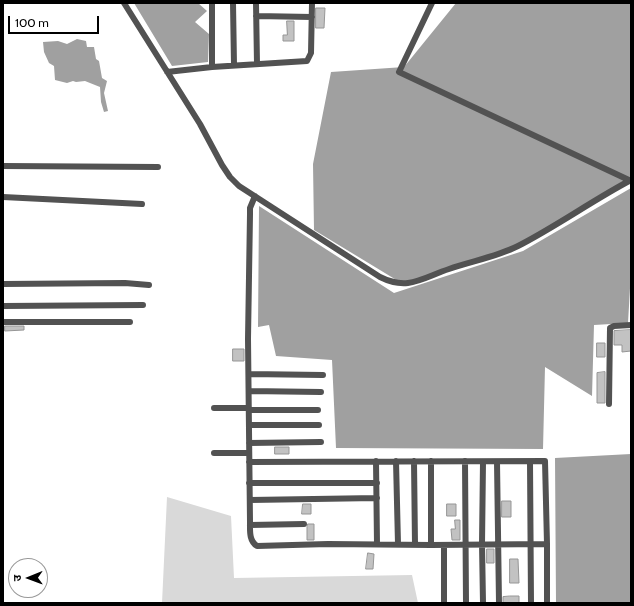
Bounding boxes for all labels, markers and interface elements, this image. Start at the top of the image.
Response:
scale bar [10,8,101,34]
text: 100 m [15,15,49,30]
north arrow [8,558,48,598]
text: उ [10,575,24,582]

